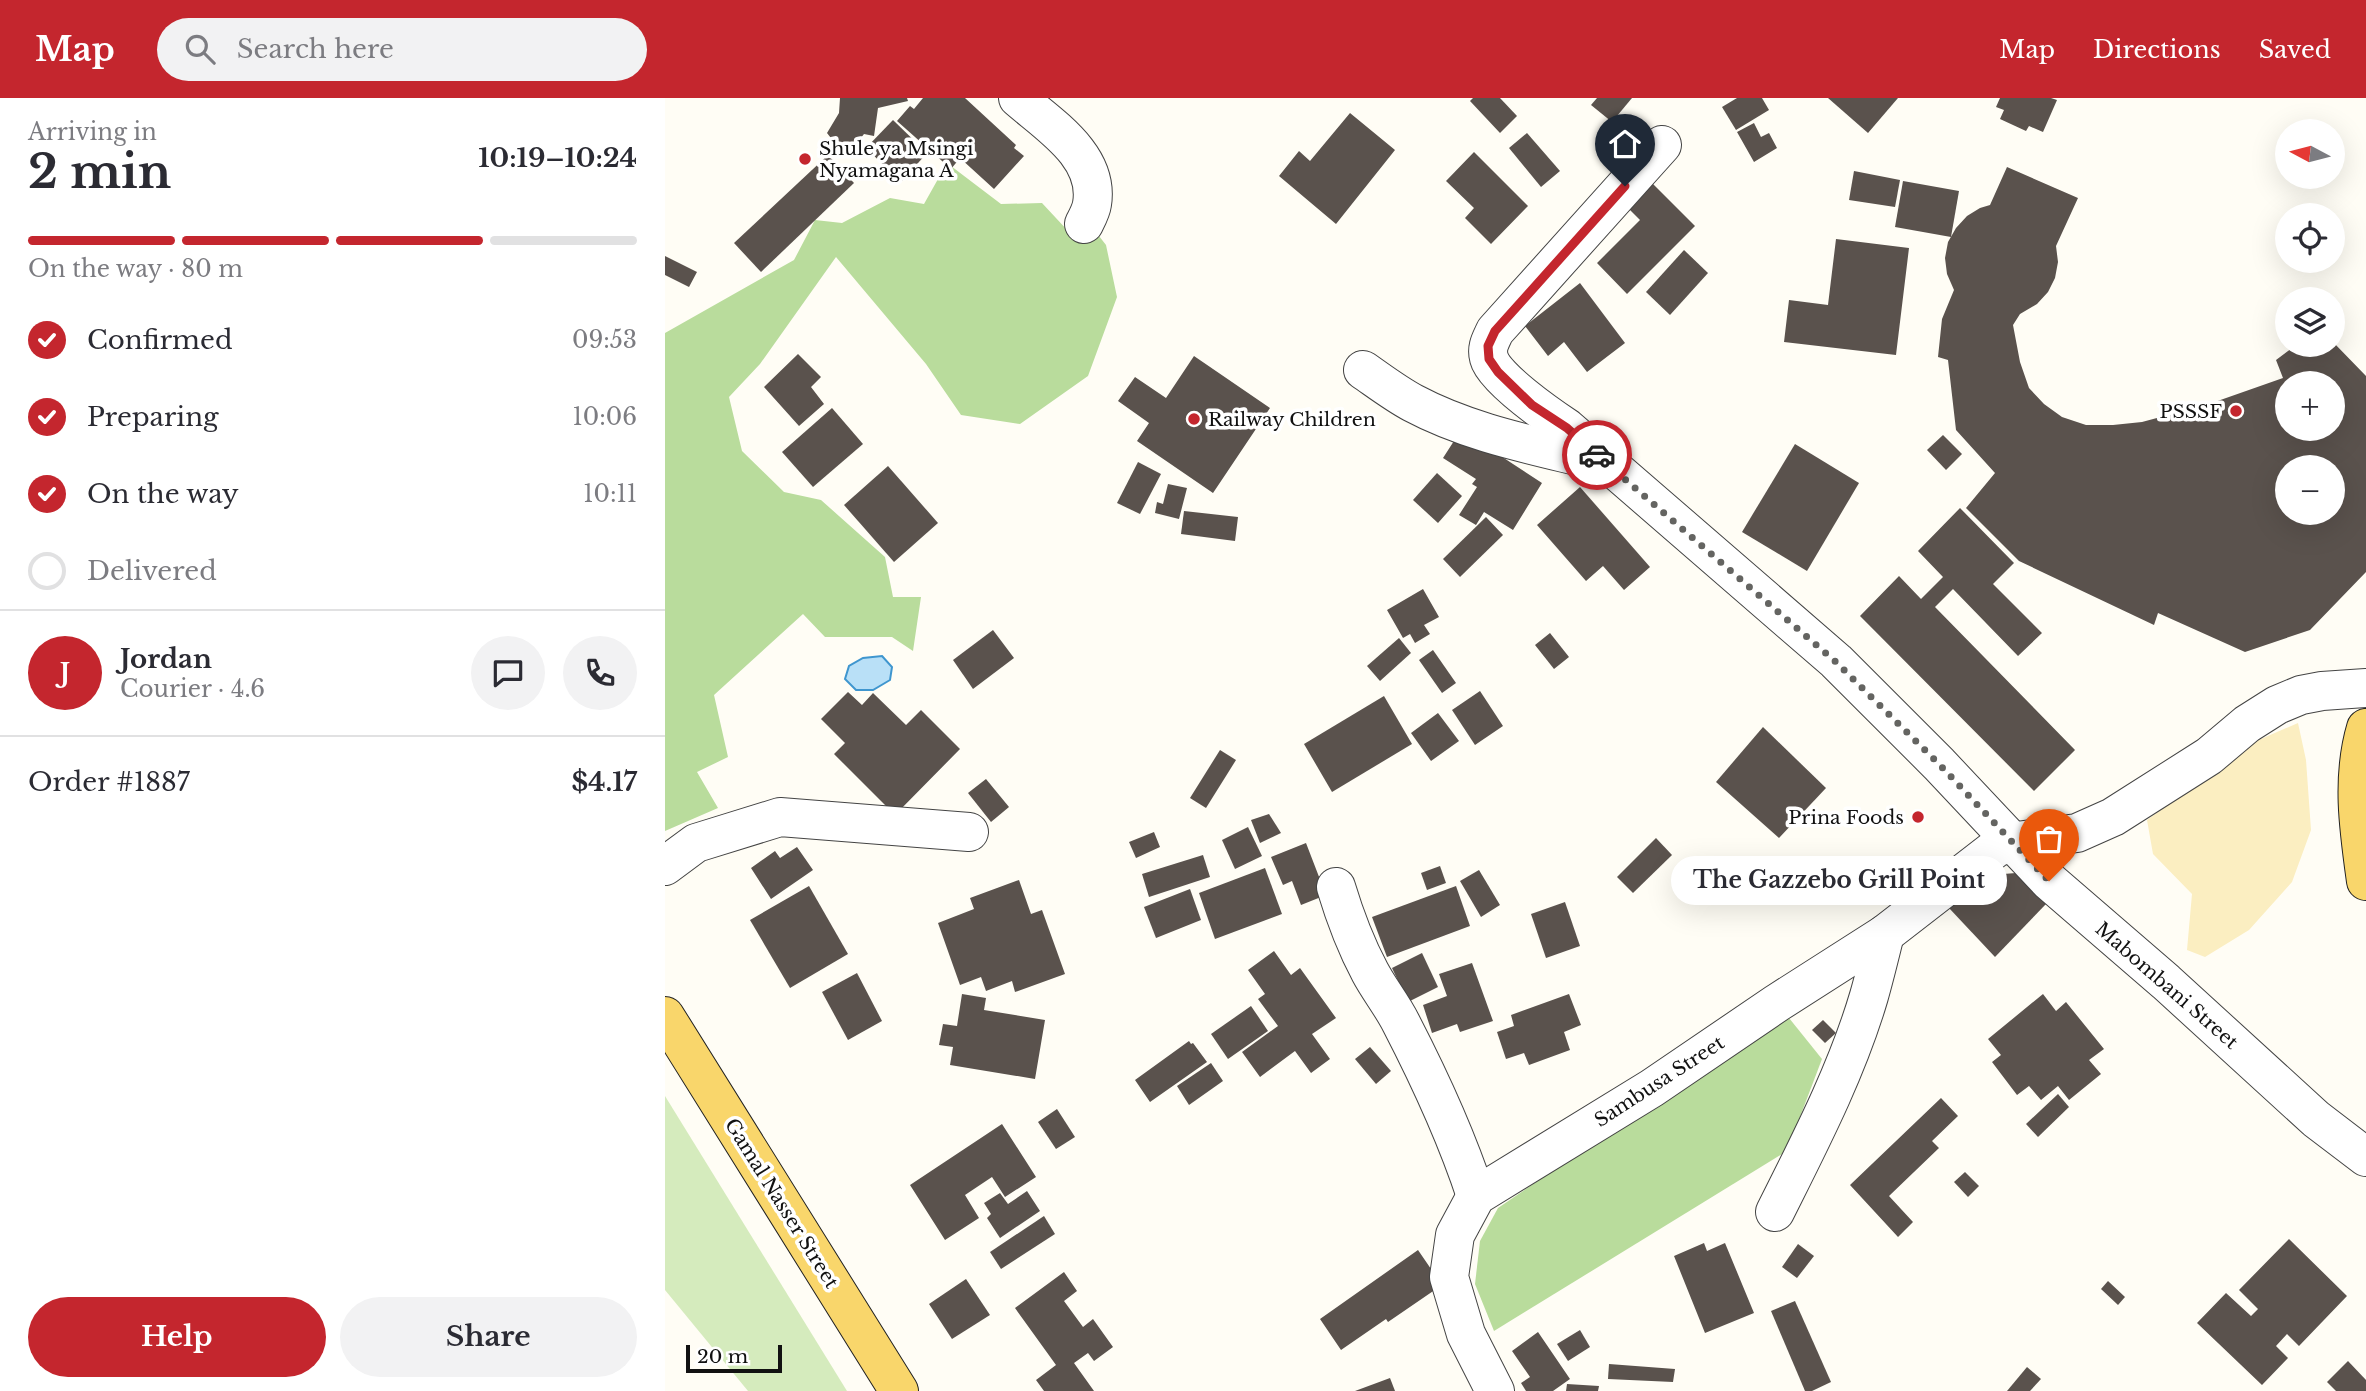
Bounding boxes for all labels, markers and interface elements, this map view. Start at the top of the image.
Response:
search box [157,18,647,81]
text: Map [35,29,115,70]
icon: search [181,30,219,68]
text: Search here [237,33,394,65]
text: Map [1999,35,2055,64]
text: Directions [2093,35,2221,64]
text: Saved [2259,35,2331,64]
pin [1595,114,1655,186]
text: Arriving in [28,118,157,146]
north arrow [2275,119,2345,189]
map controls [2275,119,2345,525]
icon: home [1606,125,1644,163]
place label: Shule ya Msingi Nyamagana A [819,137,974,182]
text: 10:19–10:24 [478,142,637,174]
text: 2 min [28,143,171,200]
marker: Shule ya Msingi Nyamagana A [797,151,813,167]
button: locate [2275,203,2345,273]
text: On the way · 80 m [28,255,243,283]
button: layers [2275,287,2345,357]
icon: check [28,321,66,359]
text: Confirmed [87,324,232,356]
text: 09:53 [572,326,637,354]
button: + [2275,371,2345,441]
icon: check [28,398,66,436]
place label: PSSSF [2159,400,2222,423]
text: Preparing [87,401,219,433]
text: 10:06 [573,403,637,431]
marker: PSSSF [2228,403,2244,419]
place label: Railway Children [1208,408,1376,431]
marker: Railway Children [1186,411,1202,427]
courier [1562,420,1632,490]
icon: car [1578,436,1616,474]
button: − [2275,455,2345,525]
icon: check [28,475,66,513]
text: On the way [87,478,239,510]
text: 10:11 [583,480,637,508]
text: Delivered [87,555,217,587]
button: chat [471,636,545,710]
button: phone [563,636,637,710]
text: Jordan [120,643,212,675]
text: J [60,657,70,689]
text: Courier · 4.6 [120,675,265,703]
text: Order #1887 [28,766,190,798]
text: $4.17 [571,766,637,798]
place label: Prina Foods [1788,806,1904,829]
marker: Prina Foods [1910,809,1926,825]
pin [2019,809,2079,881]
icon: bag [2030,820,2068,858]
callout: The Gazzebo Grill Point [1671,856,2007,906]
text: The Gazzebo Grill Point [1693,866,1985,894]
street label: Mabombani Street [2091,917,2243,1054]
street label: Sambusa Street [1590,1031,1729,1132]
street label: Gamal Nasser Street [720,1114,844,1293]
button: Help [28,1297,326,1377]
button: Share [340,1297,637,1377]
scale bar [686,1342,782,1374]
text: 20 m [697,1345,748,1368]

